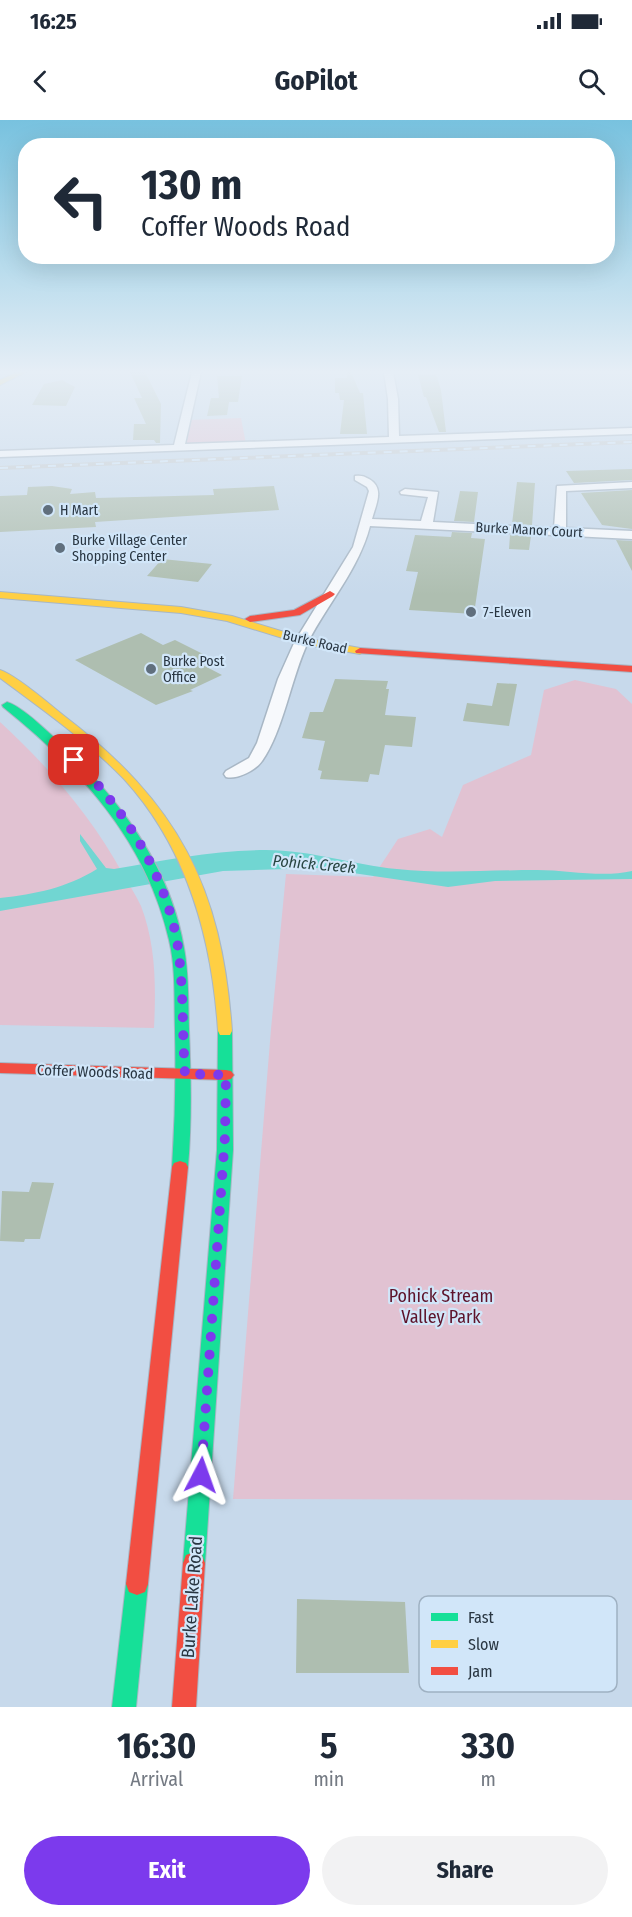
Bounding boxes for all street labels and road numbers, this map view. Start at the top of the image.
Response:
street label: Burke Manor Court [475,519,583,541]
street label: Burke Road [281,626,349,658]
street label: Coffer Woods Road [37,1061,153,1083]
street label: Burke Lake Road [177,1535,207,1659]

